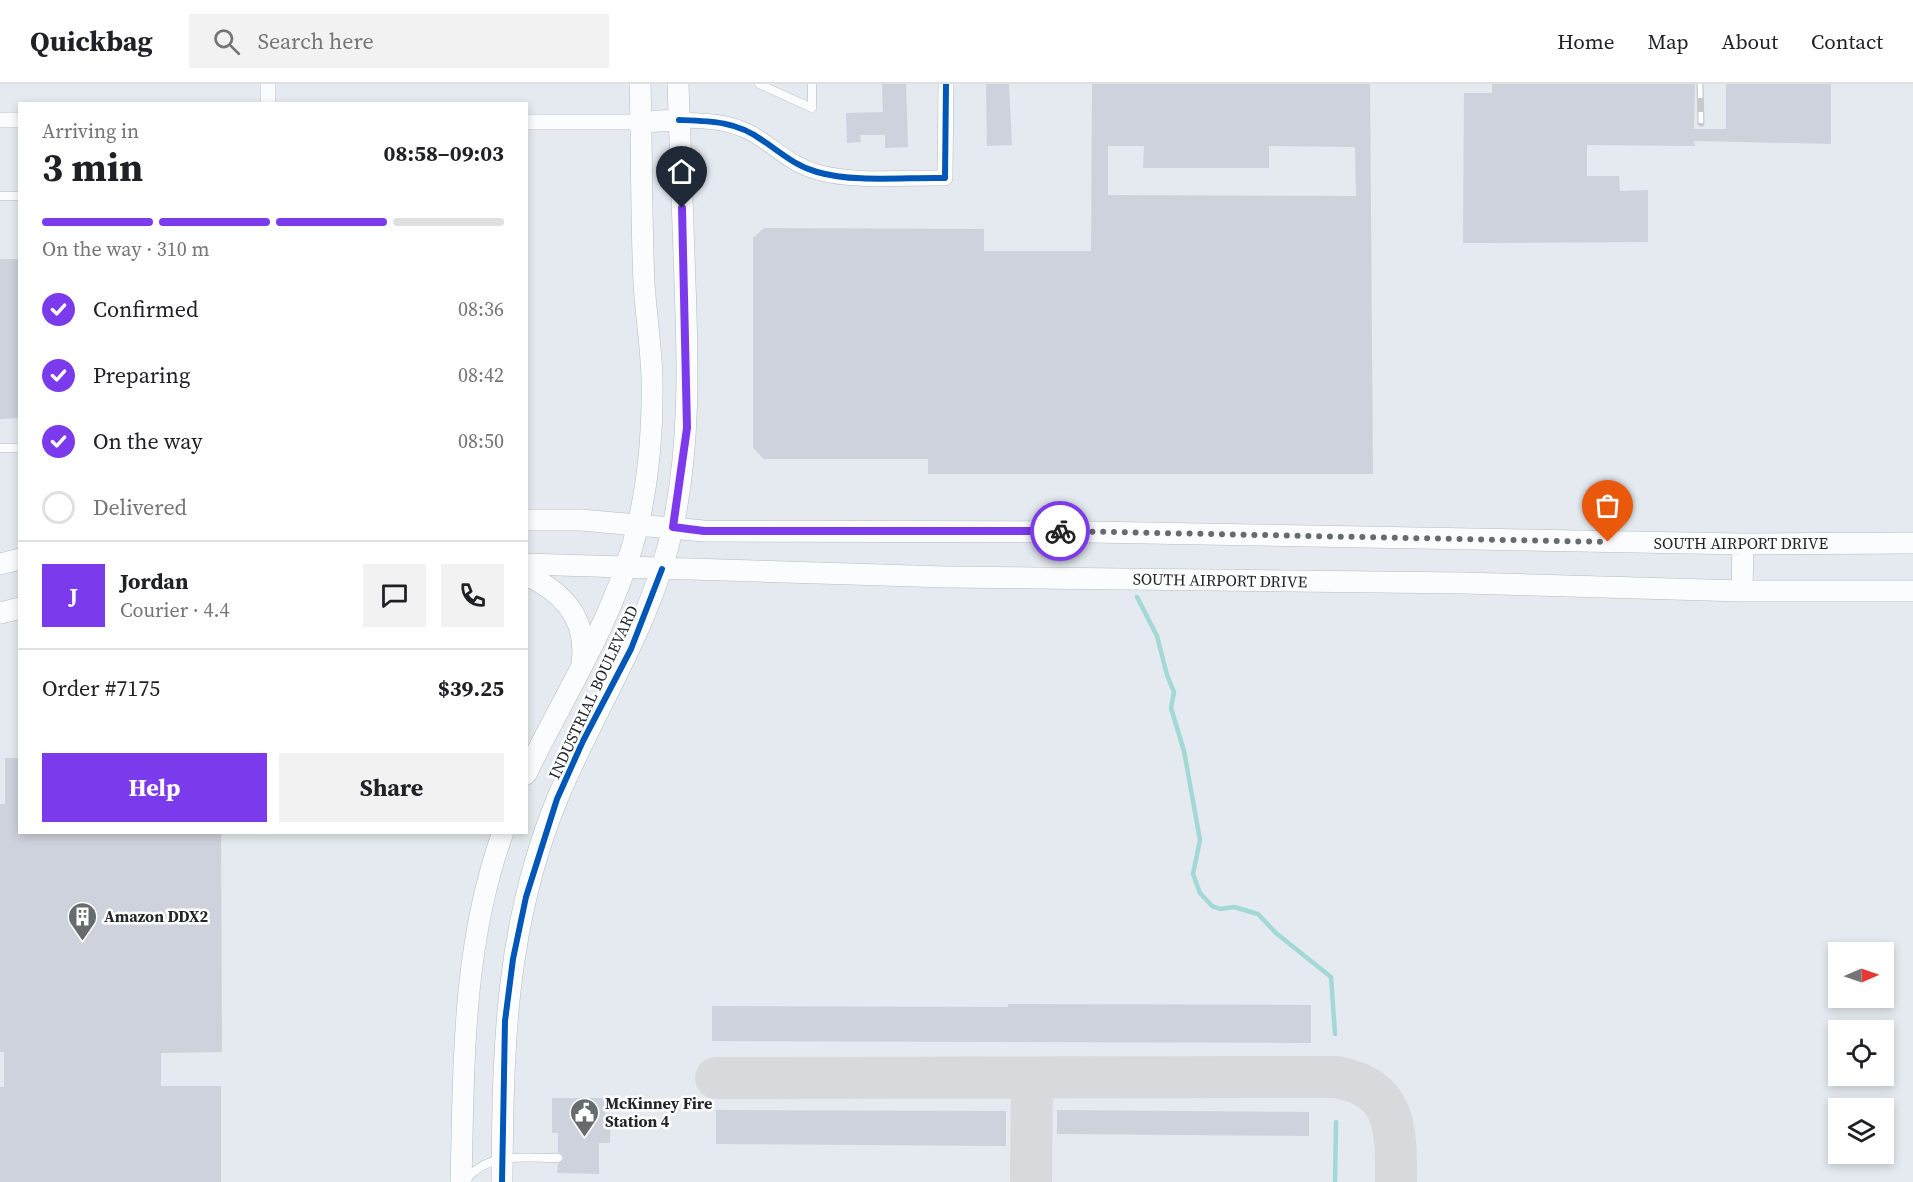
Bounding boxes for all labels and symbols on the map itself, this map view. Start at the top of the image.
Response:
pin [656,146,707,208]
pin [1582,480,1633,542]
courier [1030,501,1090,561]
street label: SOUTH AIRPORT DRIVE [1654,532,1829,554]
street label: SOUTH AIRPORT DRIVE [1133,567,1308,593]
street label: INDUSTRIAL BOULEVARD [543,601,643,783]
building icon: Amazon DDX2 [67,900,99,942]
place label: Amazon DDX2 [104,905,208,927]
north arrow [1828,942,1894,1008]
place label: McKinney Fire Station 4 [605,1092,712,1132]
public building icon: McKinney Fire Station 4 [568,1096,600,1138]

